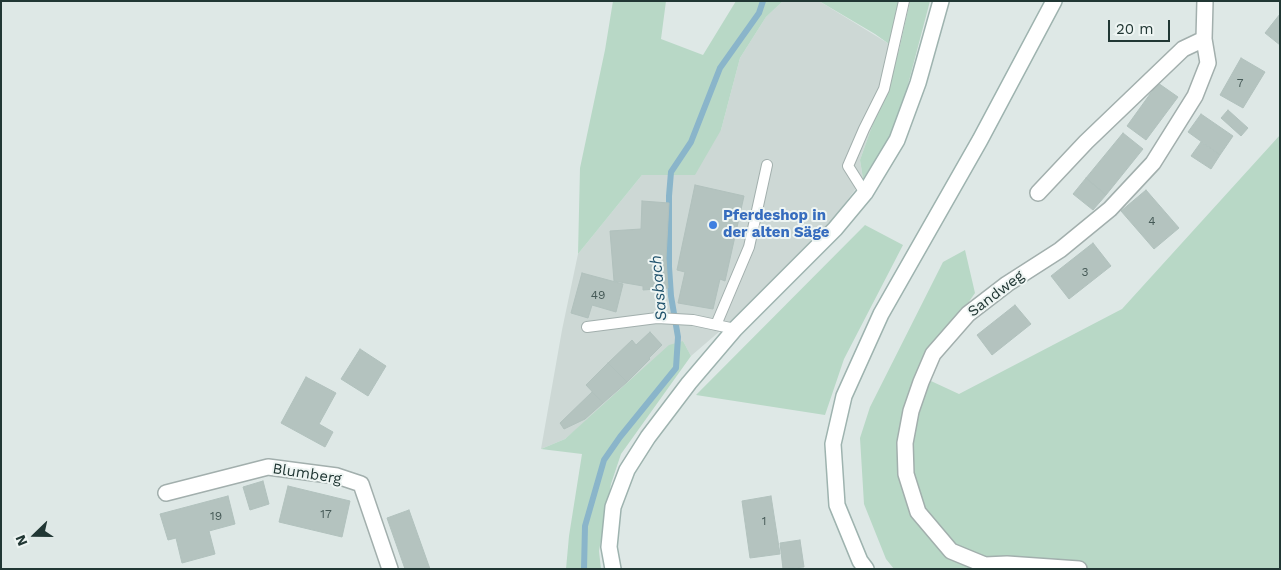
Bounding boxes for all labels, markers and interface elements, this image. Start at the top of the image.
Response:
scale bar [1111,10,1174,42]
text: 20 m [1116,20,1154,38]
house number: 7 [1237,76,1243,90]
place label: Pferdeshop in der alten Säge [723,207,829,242]
house number: 4 [1148,214,1156,228]
marker: Pferdeshop in der alten Säge [707,219,719,231]
water label: Sasbach [647,254,671,322]
house number: 3 [1082,265,1088,279]
street label: Sandweg [964,267,1028,321]
house number: 49 [591,288,605,302]
street label: Blumberg [271,460,343,488]
house number: 17 [320,507,332,521]
house number: 19 [210,509,222,523]
north arrow [10,510,60,560]
house number: 1 [762,514,766,528]
text: N [12,533,30,548]

